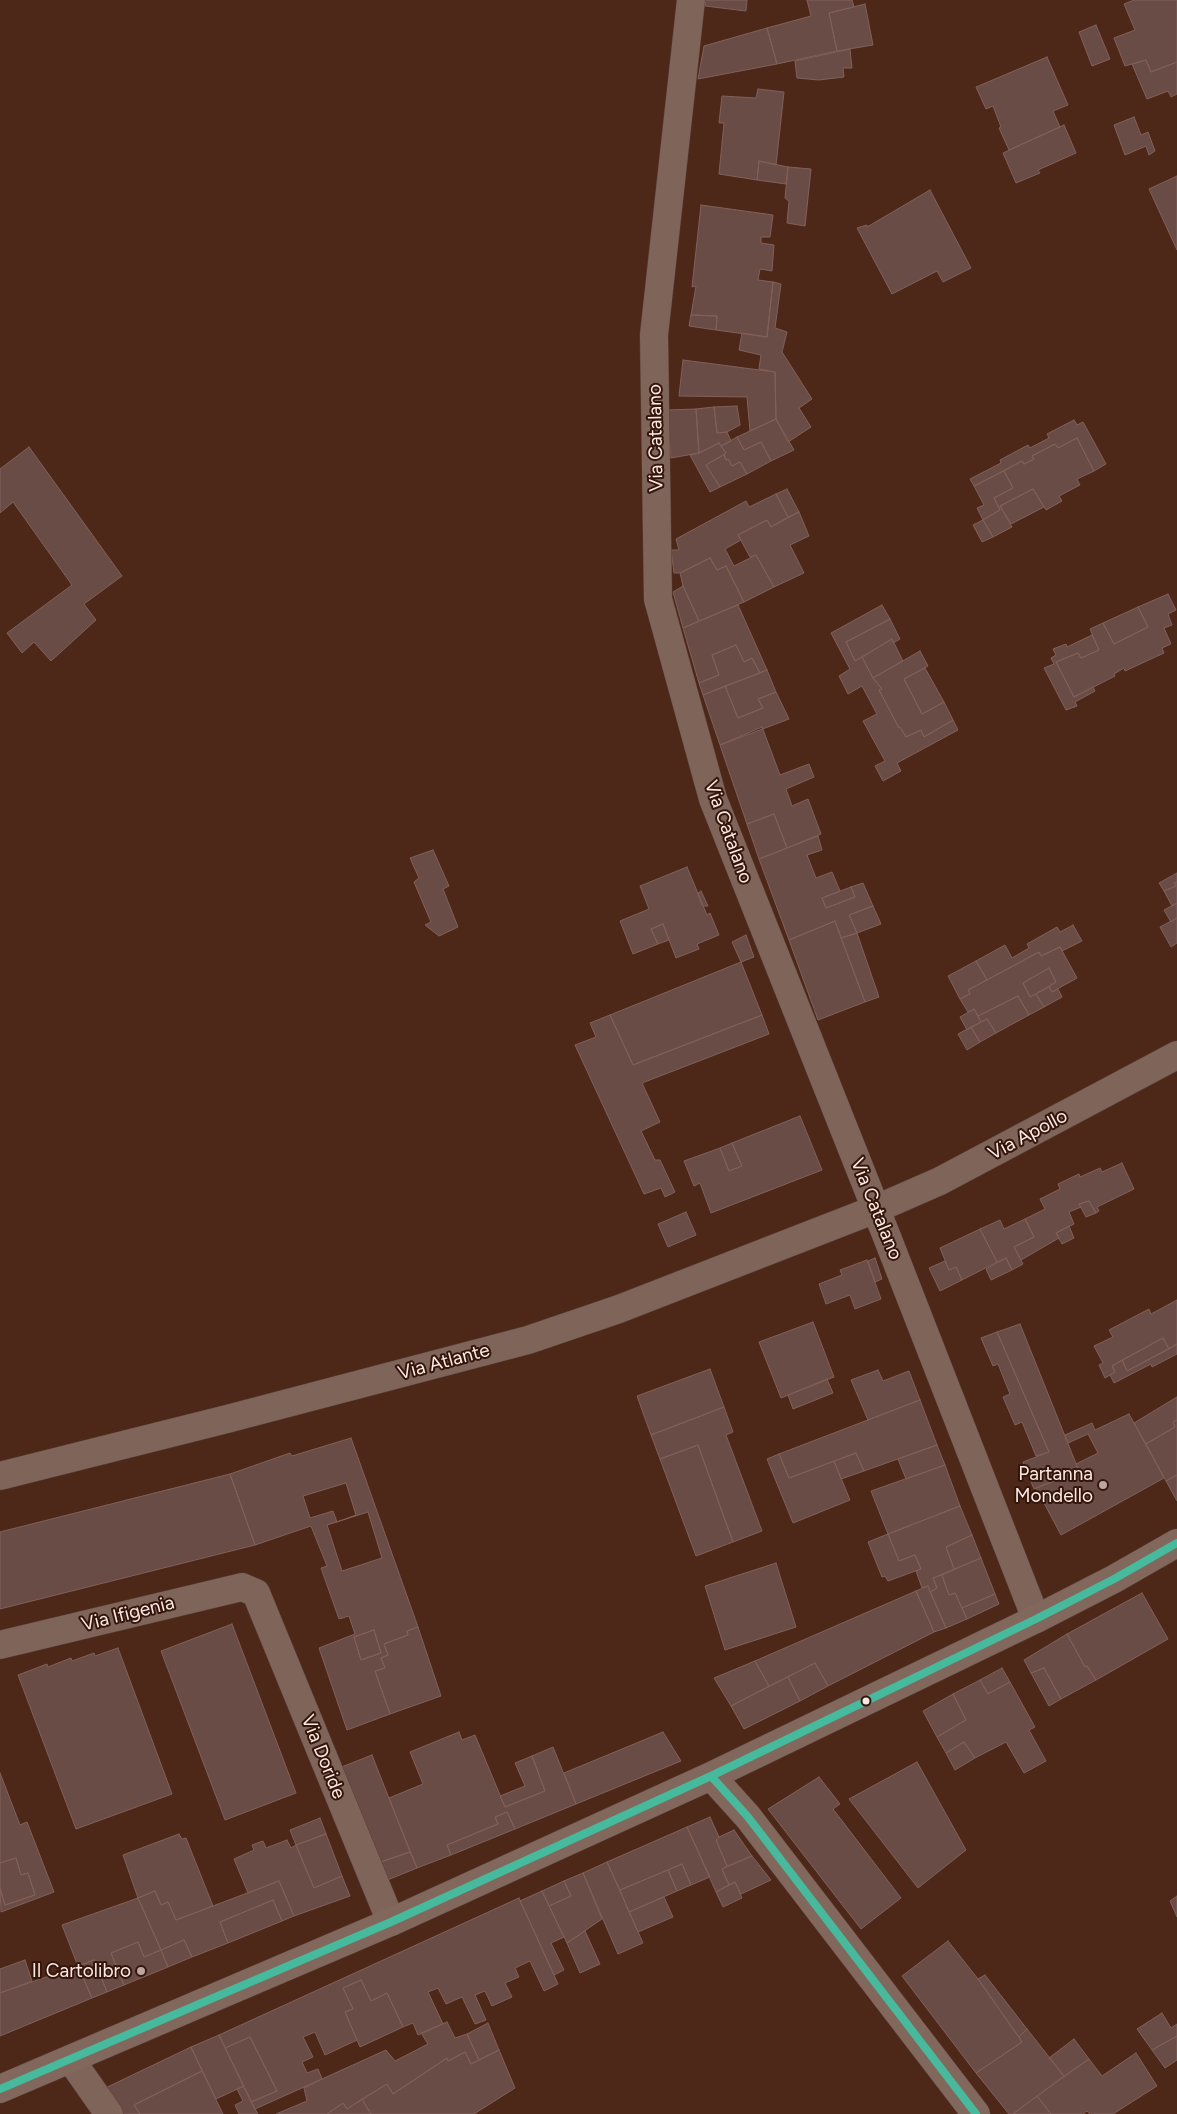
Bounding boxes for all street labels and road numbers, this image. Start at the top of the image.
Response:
street label: Via Catalano [644,384,668,492]
street label: Via Catalano [699,778,757,886]
street label: Via Apollo [984,1105,1072,1165]
street label: Via Catalano [845,1155,907,1263]
street label: Via Atlante [396,1339,492,1385]
street label: Via Ifigenia [79,1591,177,1637]
street label: Via Doride [296,1712,350,1802]

